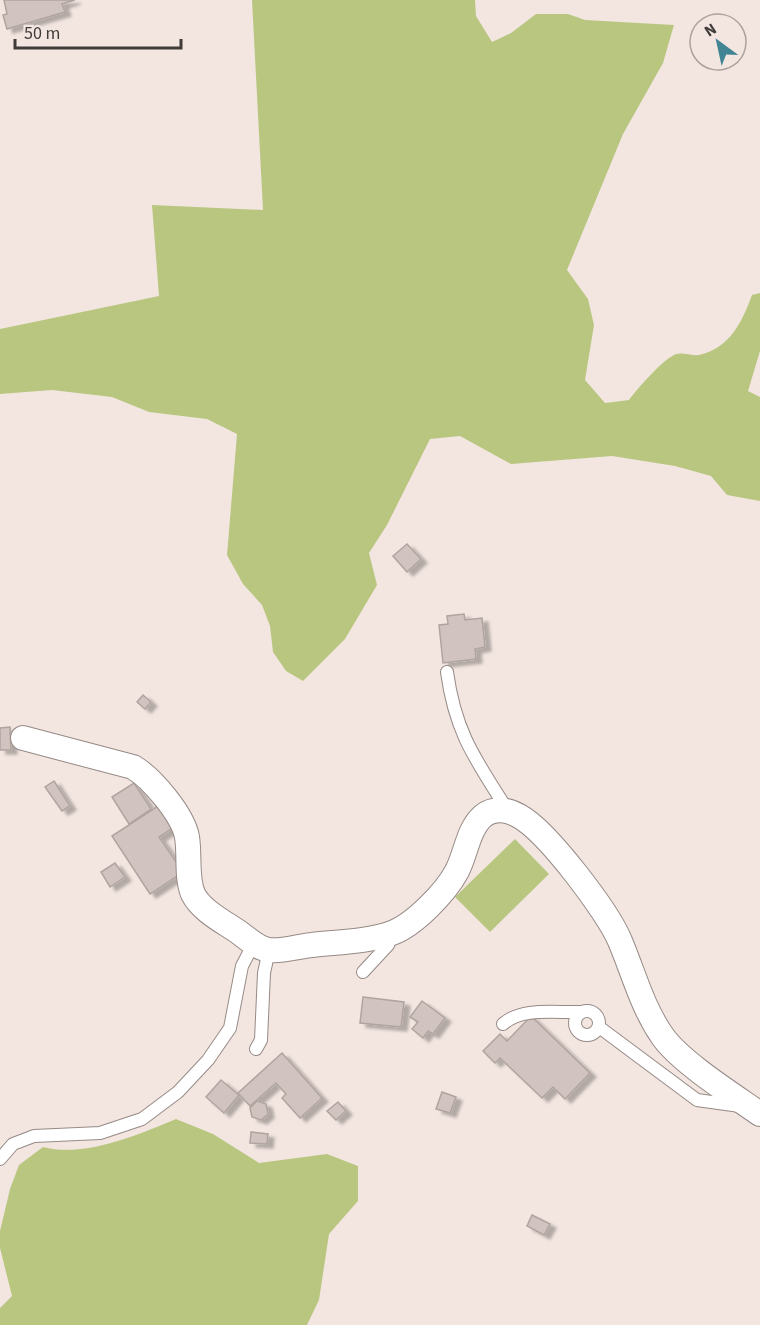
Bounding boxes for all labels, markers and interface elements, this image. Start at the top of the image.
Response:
scale bar [15,12,182,50]
north arrow [688,12,748,72]
text: N [700,18,721,42]
text: 50 m [24,21,60,46]

